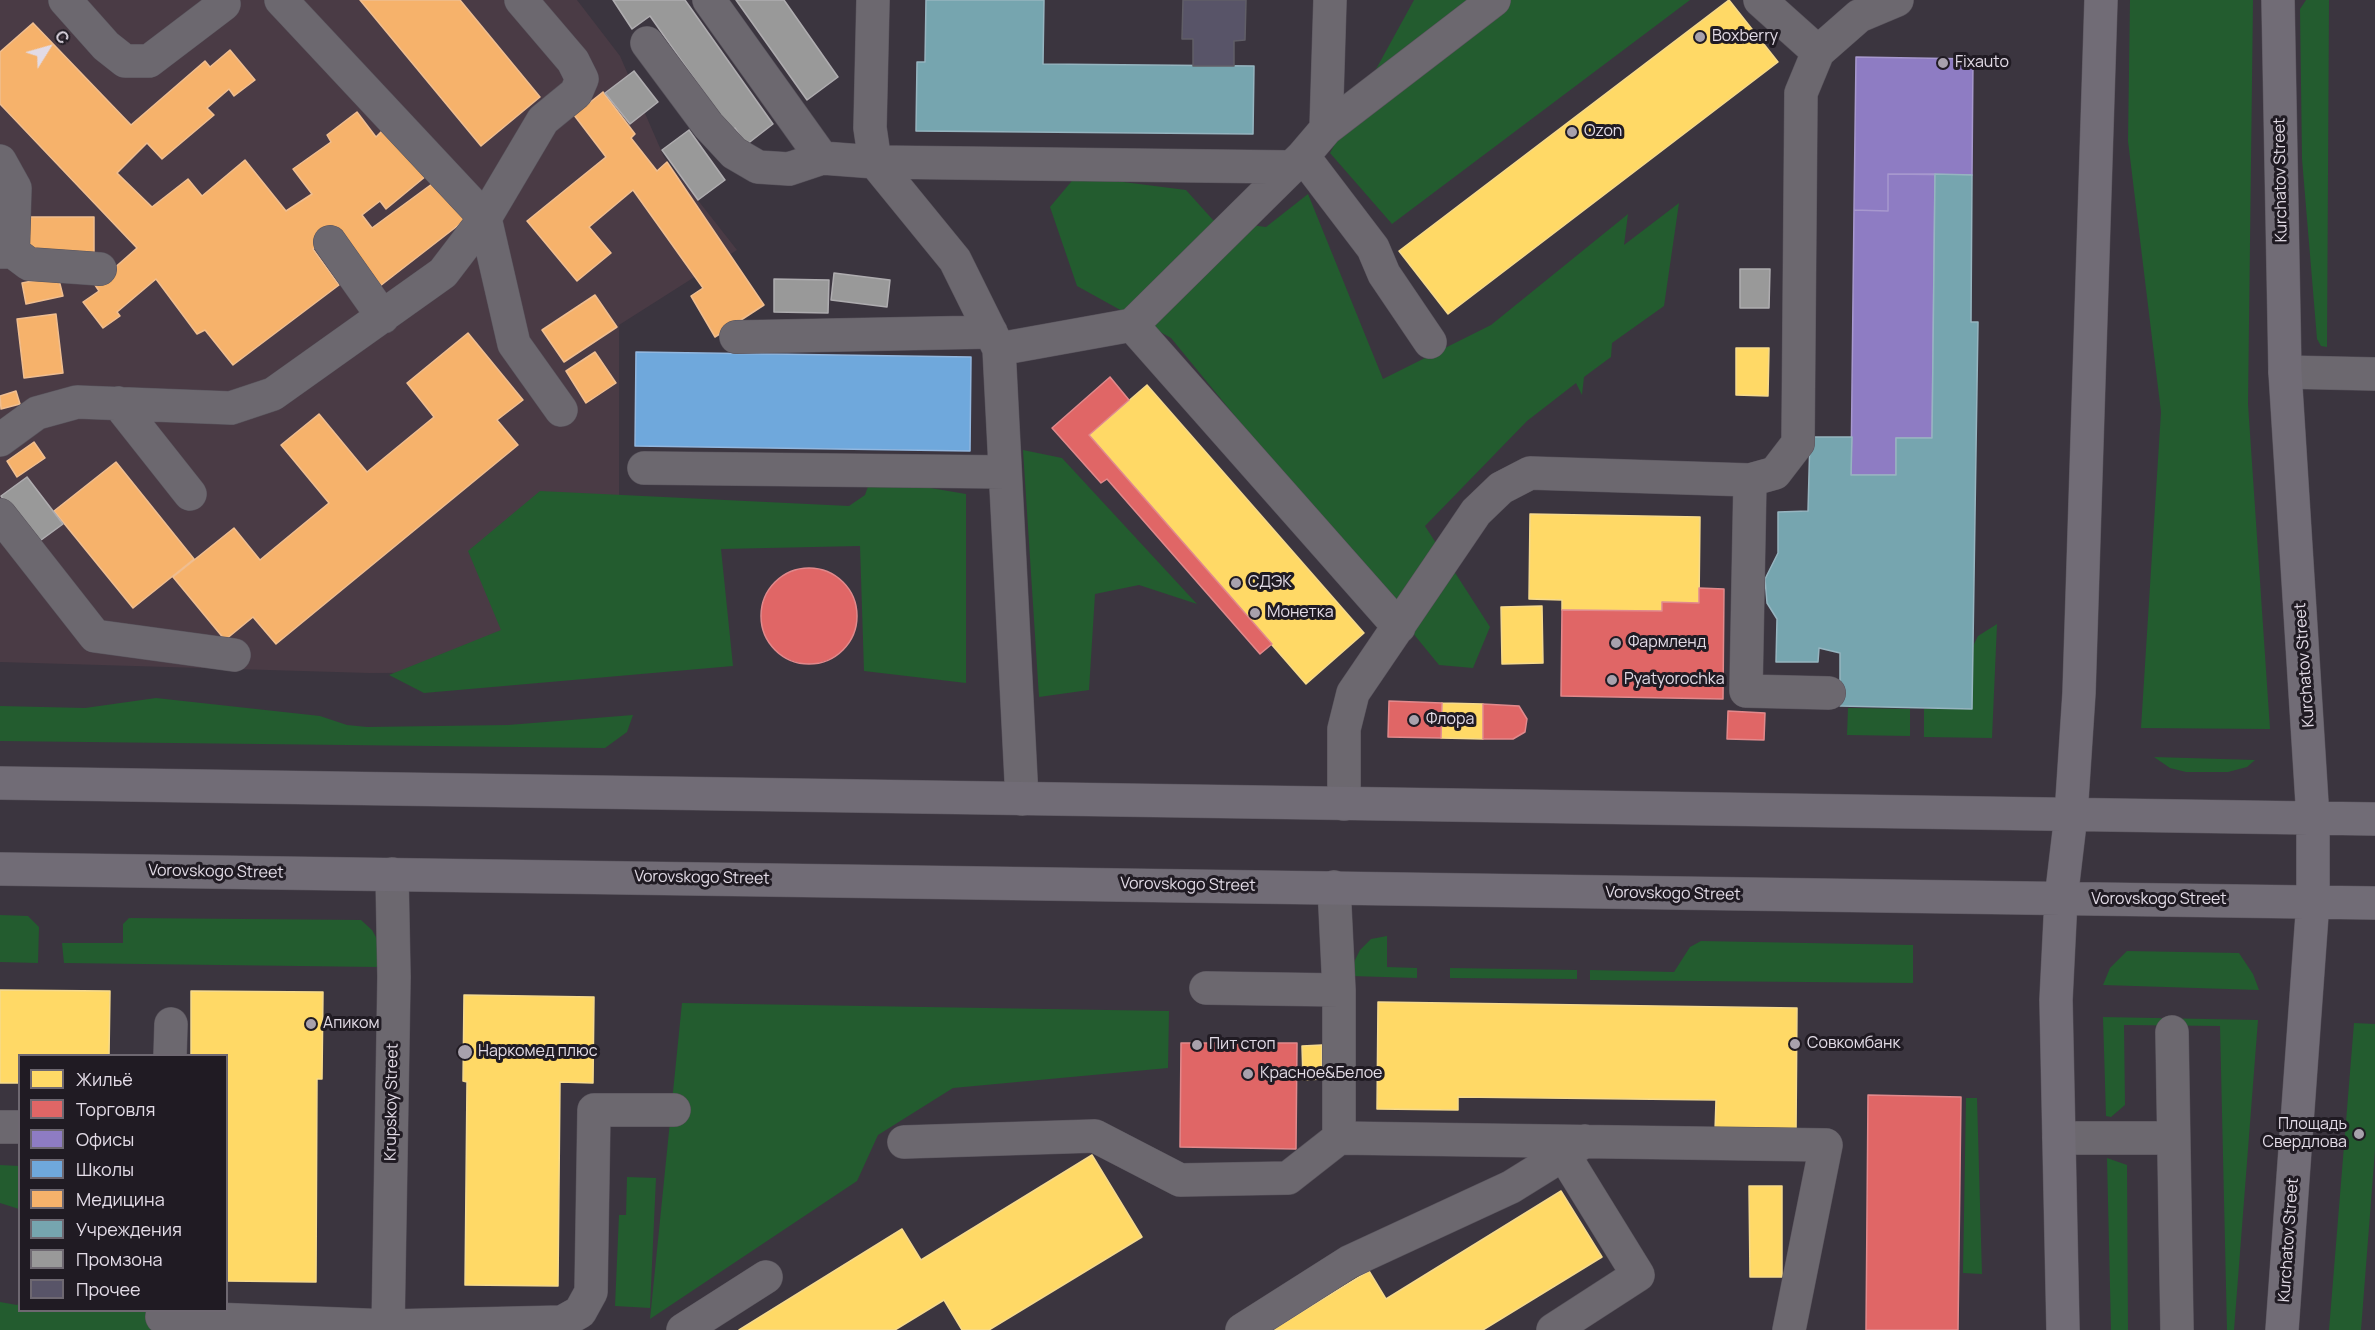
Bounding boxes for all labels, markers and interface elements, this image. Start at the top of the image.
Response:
north arrow [18,18,78,78]
text: С [50,26,75,49]
place label: Boxberry [1712,27,1778,47]
marker: Boxberry [1693,30,1707,44]
place label: Fixauto [1955,53,2009,73]
marker: Fixauto [1936,56,1950,70]
street label: Kurchatov Street [2270,117,2292,243]
place label: Ozon [1584,122,1622,142]
marker: Ozon [1565,125,1579,139]
place label: СДЭК [1248,573,1292,593]
marker: СДЭК [1229,576,1243,590]
street label: Kurchatov Street [2291,602,2319,728]
place label: Монетка [1267,603,1334,623]
marker: Монетка [1248,606,1262,620]
place label: Фармленд [1628,633,1706,653]
marker: Фармленд [1609,636,1623,650]
place label: Pyatyorochka [1624,670,1725,690]
marker: Pyatyorochka [1605,673,1619,687]
place label: Флора [1426,710,1474,730]
marker: Флора [1407,713,1421,727]
street label: Vorovskogo Street [148,861,284,883]
street label: Vorovskogo Street [634,867,770,889]
street label: Vorovskogo Street [1120,874,1256,896]
street label: Vorovskogo Street [1605,883,1741,905]
street label: Vorovskogo Street [2091,890,2227,910]
place label: Апиком [323,1014,380,1034]
marker: Апиком [304,1017,318,1031]
place label: Совкомбанк [1807,1034,1900,1054]
place label: Пит стоп [1209,1035,1276,1055]
marker: Совкомбанк [1788,1037,1802,1051]
marker: Пит стоп [1190,1038,1204,1052]
place label: Наркомед плюс [478,1042,598,1062]
street label: Krupskoy Street [381,1043,403,1161]
marker: Наркомед плюс [456,1043,474,1061]
legend [18,1054,228,1312]
place label: Красное&Белое [1260,1064,1382,1084]
text: Жильё [76,1067,133,1091]
marker: Красное&Белое [1241,1067,1255,1081]
text: Торговля [76,1097,155,1121]
place label: Площадь Свердлова [2262,1115,2347,1153]
text: Офисы [76,1127,134,1151]
marker: Площадь Свердлова [2352,1127,2366,1141]
text: Школы [76,1157,134,1181]
street label: Kurchatov Street [2275,1177,2303,1303]
text: Медицина [76,1187,165,1211]
text: Учреждения [76,1217,182,1241]
text: Промзона [76,1247,163,1271]
text: Прочее [76,1277,141,1301]

